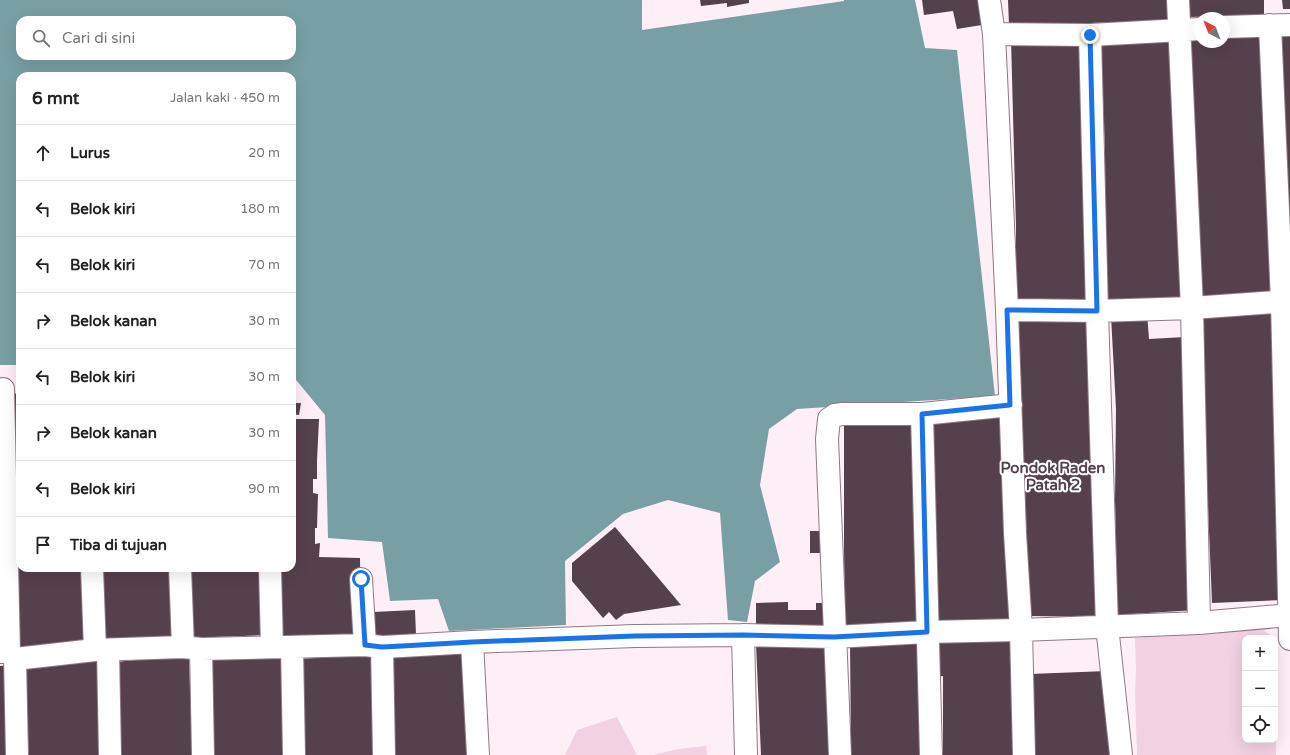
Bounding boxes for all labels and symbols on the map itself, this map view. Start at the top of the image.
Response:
north arrow [1194,12,1230,48]
route end [1081,26,1099,44]
district label: Pondok Raden Patah 2 [1001,459,1106,494]
route start [352,570,370,588]

